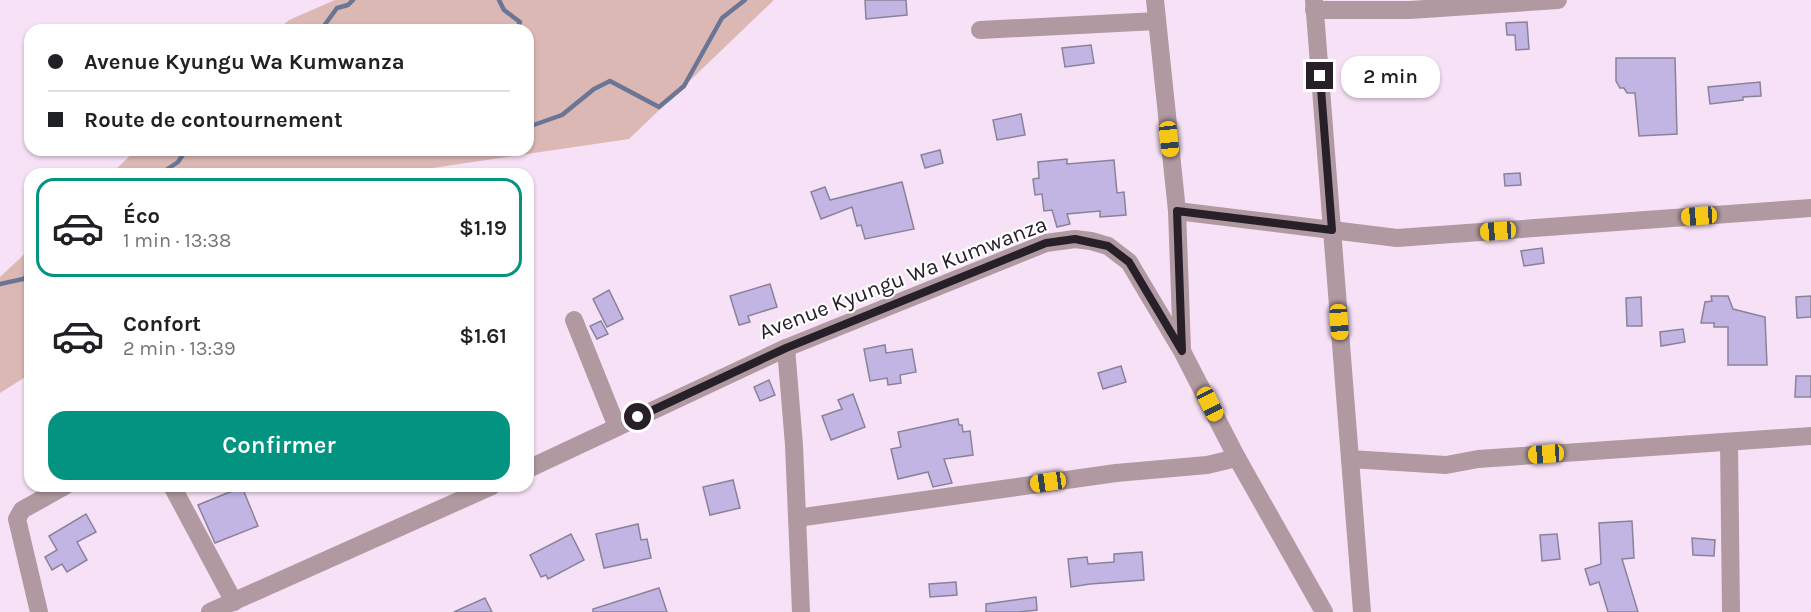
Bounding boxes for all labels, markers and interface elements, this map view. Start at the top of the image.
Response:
text: Avenue Kyungu Wa Kumwanza [84,49,405,75]
callout: 2 min [1341,55,1440,97]
route end [1306,62,1333,89]
text: 2 min [1363,65,1418,88]
text: Route de contournement [84,107,343,133]
car [1158,120,1180,158]
icon: car [51,201,105,255]
text: Éco [123,203,160,229]
car [1680,206,1718,226]
street label: Avenue Kyungu Wa Kumwanza [755,211,1051,345]
text: $1.19 [459,215,507,241]
car [1479,221,1517,241]
text: 1 min · 13:38 [123,229,231,252]
car [1329,303,1349,341]
icon: car [51,309,105,363]
text: Confort [123,311,201,337]
text: $1.61 [459,323,507,349]
text: 2 min · 13:39 [123,337,236,360]
car [1194,384,1226,424]
route start [624,403,651,430]
button: Confirmer [48,411,510,480]
car [1527,444,1565,464]
car [1029,471,1067,493]

